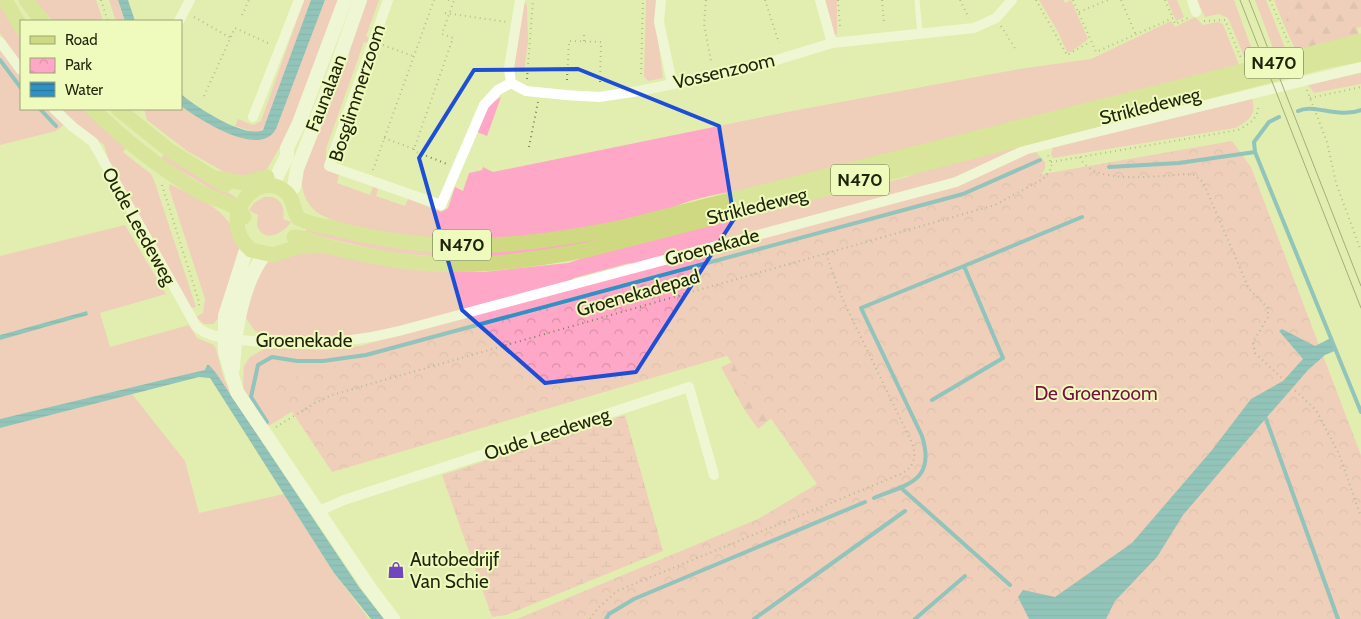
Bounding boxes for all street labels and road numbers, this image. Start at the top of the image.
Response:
street label: Bosglimmerzoom [324,21,390,165]
street label: Vossenzoom [671,48,777,94]
road number: N470 [1245,48,1303,78]
street label: Faunalaan [301,51,351,135]
street label: Strikledeweg [1097,82,1203,130]
street label: Oude Leedeweg [97,163,181,289]
road number: N470 [831,164,889,196]
street label: Strikledeweg [704,182,810,230]
street label: Groenekade [662,223,762,271]
road number: N470 [433,230,491,260]
street label: Groenekadepad [574,264,702,322]
street label: Groenekade [256,329,353,352]
street label: Oude Leedeweg [481,403,613,465]

